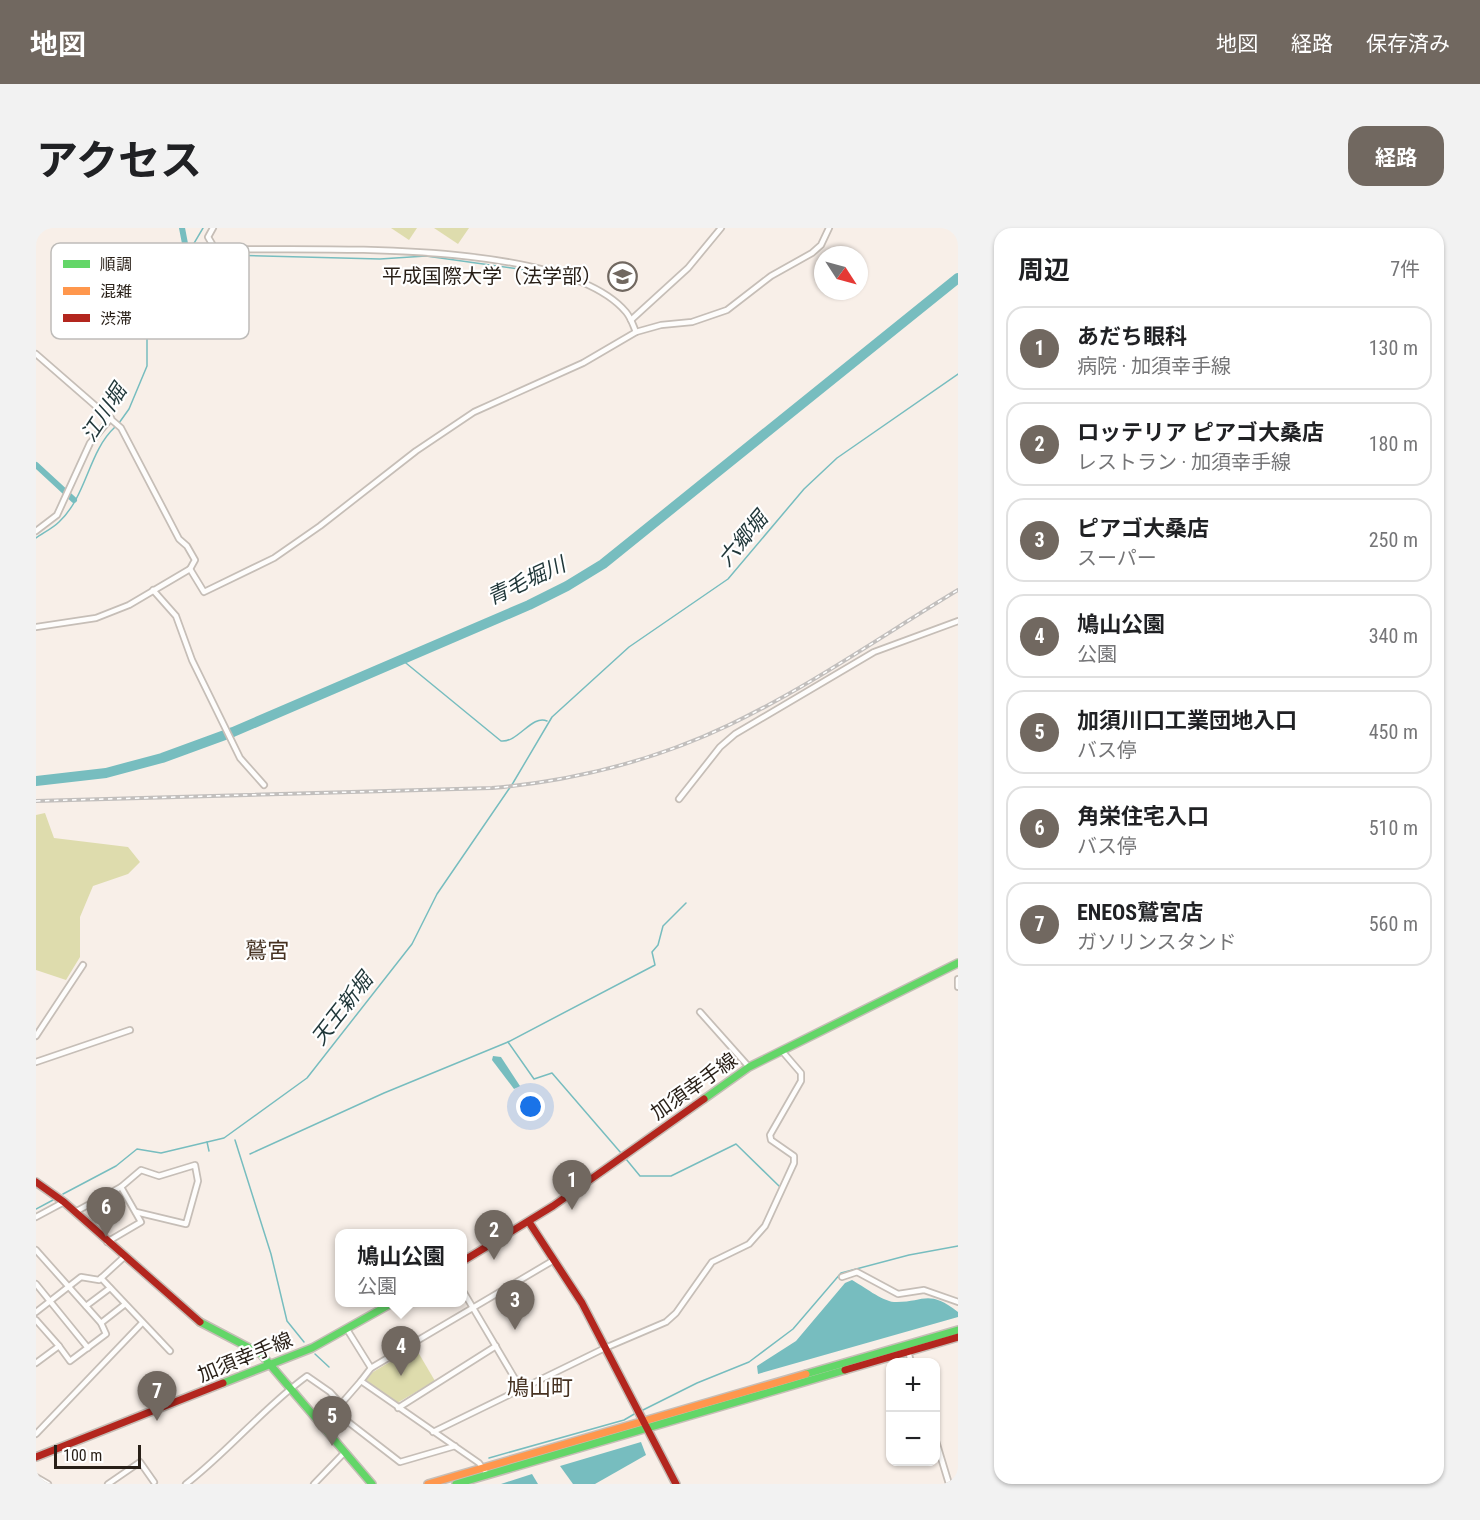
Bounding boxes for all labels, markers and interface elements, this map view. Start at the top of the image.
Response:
text: 地図 [30,28,86,61]
text: 地図 [1216,32,1258,56]
text: 経路 [1291,32,1333,56]
text: 保存済み [1366,32,1450,56]
button: 経路 [1348,126,1444,186]
text: アクセス [36,136,202,185]
legend [51,243,249,339]
north arrow [814,246,868,300]
text: 順調 [100,255,132,274]
text: 周辺 [1018,255,1070,285]
text: 7件 [1390,257,1420,281]
school or university icon: 平成国際大学（法学部） [607,260,639,292]
place label: 平成国際大学（法学部） [382,264,602,288]
text: 混雑 [100,282,132,301]
text: 渋滞 [100,309,132,328]
text: あだち眼科 [1077,324,1187,349]
text: 1 [1034,336,1045,360]
text: 130 m [1369,336,1418,360]
text: 病院 · 加須幸手線 [1077,354,1231,378]
water label: 江川堀 [77,378,133,446]
text: ロッテリア ピアゴ大桑店 [1077,420,1324,445]
text: 2 [1034,432,1045,456]
text: 180 m [1369,432,1418,456]
text: レストラン · 加須幸手線 [1077,450,1291,474]
water label: 六郷堀 [714,505,774,571]
text: ピアゴ大桑店 [1077,516,1209,541]
text: 3 [1034,528,1045,552]
text: 250 m [1369,528,1418,552]
text: スーパー [1077,546,1157,570]
water label: 青毛堀川 [483,552,571,610]
text: 鳩山公園 [1077,612,1165,637]
text: 4 [1034,624,1045,648]
text: 340 m [1369,624,1418,648]
text: 公園 [1077,642,1117,666]
text: 加須川口工業団地入口 [1077,708,1297,733]
text: 5 [1034,720,1045,744]
text: 450 m [1369,720,1418,744]
text: バス停 [1077,738,1137,762]
text: 角栄住宅入口 [1077,804,1209,829]
text: 6 [1034,816,1045,840]
text: 510 m [1369,816,1418,840]
text: バス停 [1077,834,1137,858]
text: ENEOS鷲宮店 [1077,900,1203,925]
text: 7 [1034,912,1045,936]
text: 560 m [1369,912,1418,936]
text: ガソリンスタンド [1077,930,1237,954]
district label: 鷲宮 [245,938,289,963]
water label: 天王新堀 [307,966,379,1049]
street label: 加須幸手線 [646,1047,742,1125]
your location [516,1092,545,1121]
pin: 1 [552,1160,592,1210]
pin: 6 [86,1188,126,1237]
pin: 2 [474,1210,514,1260]
popup [335,1229,467,1307]
text: 鳩山公園 [357,1244,445,1269]
text: 公園 [357,1274,397,1298]
pin: 3 [496,1280,534,1330]
pin: 4 [382,1326,421,1376]
street label: 加須幸手線 [194,1327,296,1387]
map controls [886,1358,940,1466]
button: + [886,1358,940,1412]
pin: 7 [138,1372,176,1421]
district label: 鳩山町 [507,1375,573,1400]
pin: 5 [312,1396,352,1446]
button: − [886,1412,940,1466]
scale bar [54,1442,141,1470]
text: 100 m [63,1446,102,1465]

